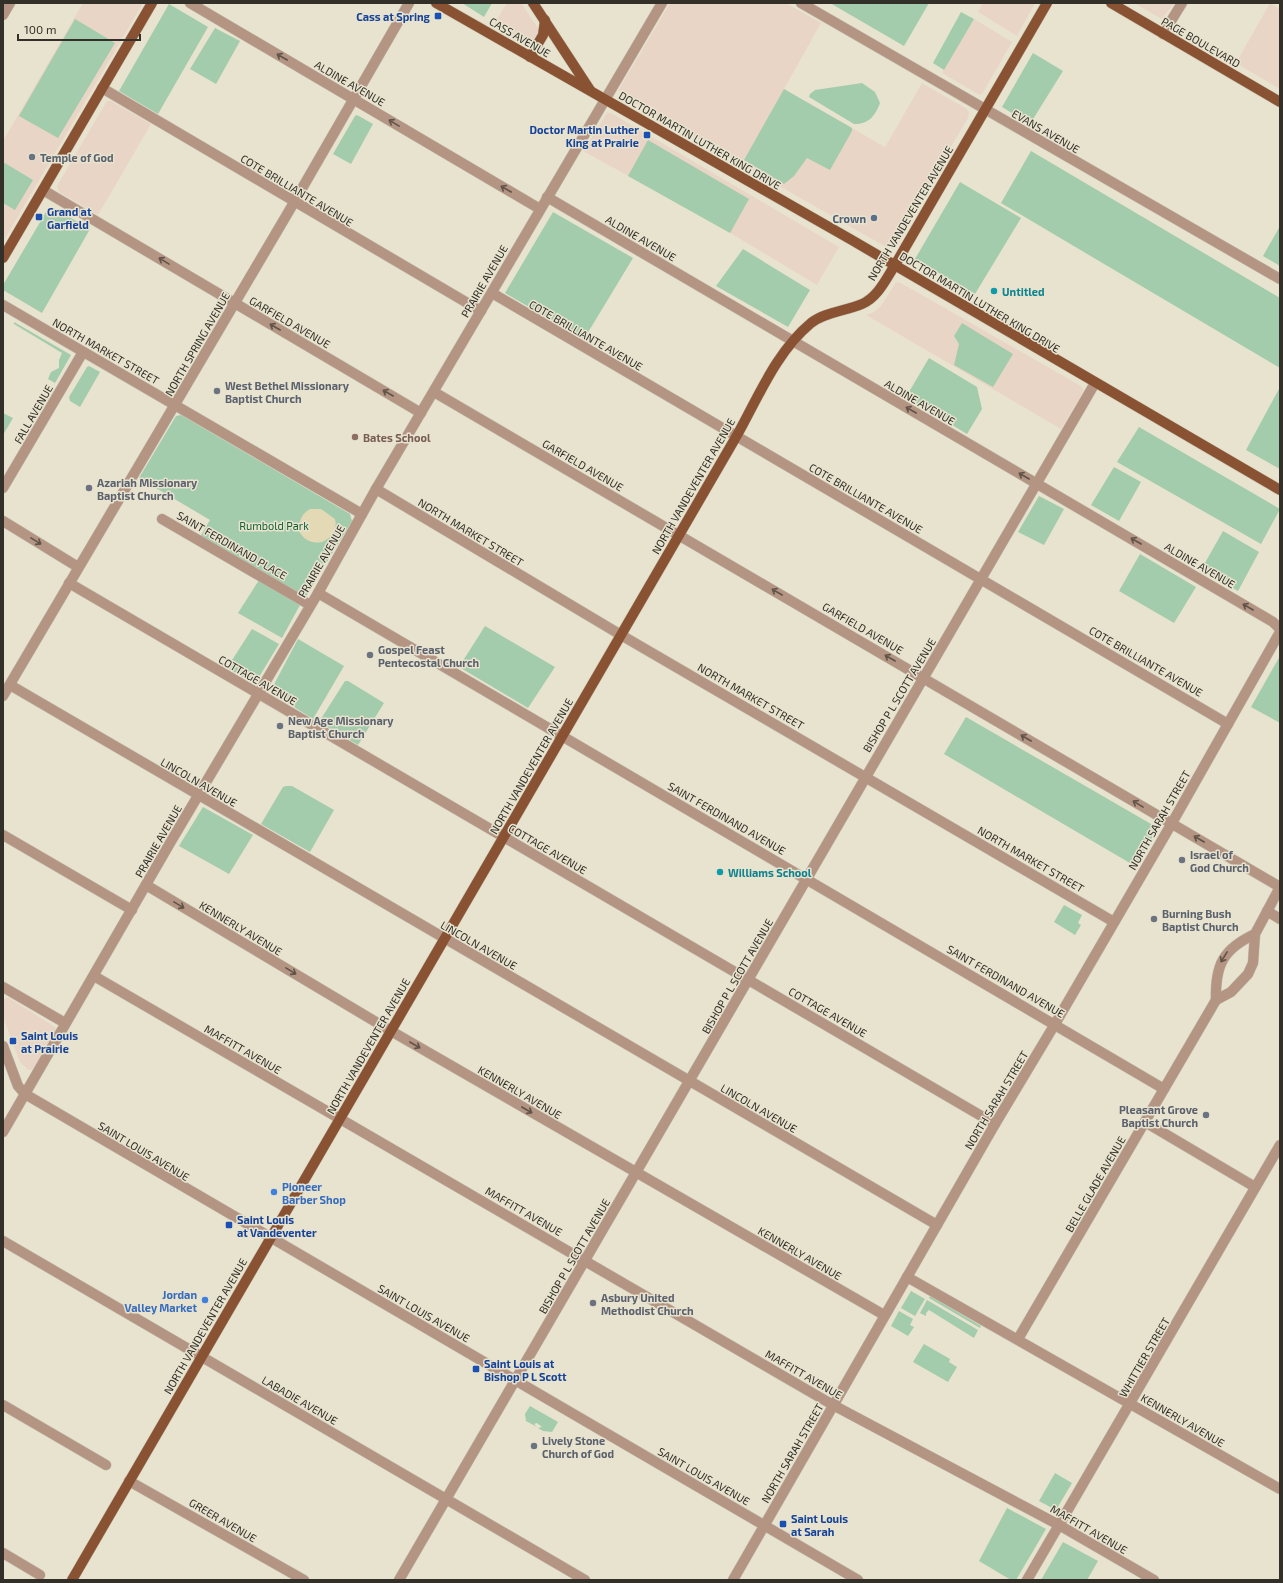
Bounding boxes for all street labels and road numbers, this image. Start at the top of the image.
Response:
street label: CASS AVENUE [487,14,553,60]
street label: PAGE BOULEVARD [1159,14,1243,70]
street label: ALDINE AVENUE [312,58,388,108]
street label: DOCTOR MARTIN LUTHER KING DRIVE [617,88,783,192]
street label: EVANS AVENUE [1010,106,1082,156]
street label: NORTH VANDEVENTER AVENUE [865,143,955,283]
street label: COTE BRILLIANTE AVENUE [238,151,356,229]
street label: ALDINE AVENUE [603,213,679,263]
street label: PRAIRIE AVENUE [458,242,510,320]
street label: DOCTOR MARTIN LUTHER KING DRIVE [897,249,1063,355]
street label: NORTH SPRING AVENUE [162,290,232,398]
street label: GARFIELD AVENUE [247,294,333,350]
street label: COTE BRILLIANTE AVENUE [527,297,645,373]
street label: NORTH MARKET STREET [51,315,162,387]
street label: ALDINE AVENUE [882,377,958,427]
street label: FALL AVENUE [11,382,55,446]
street label: NORTH VANDEVENTER AVENUE [649,416,737,556]
street label: GARFIELD AVENUE [540,437,626,493]
street label: COTE BRILLIANTE AVENUE [807,460,925,536]
street label: NORTH MARKET STREET [416,495,527,569]
street label: SAINT FERDINAND PLACE [175,508,289,582]
street label: PRAIRIE AVENUE [295,522,347,600]
street label: ALDINE AVENUE [1162,540,1238,590]
street label: GARFIELD AVENUE [820,600,906,656]
street label: COTE BRILLIANTE AVENUE [1087,623,1205,699]
street label: BISHOP P L SCOTT AVENUE [860,636,938,754]
street label: COTTAGE AVENUE [217,652,299,708]
street label: NORTH MARKET STREET [696,660,807,732]
street label: NORTH VANDEVENTER AVENUE [487,696,575,836]
street label: LINCOLN AVENUE [159,755,239,809]
street label: NORTH SARAH STREET [1125,768,1193,872]
street label: SAINT FERDINAND AVENUE [666,779,788,857]
street label: PRAIRIE AVENUE [132,802,184,880]
street label: COTTAGE AVENUE [507,821,589,877]
street label: NORTH MARKET STREET [976,823,1087,895]
street label: KENNERLY AVENUE [197,898,285,958]
street label: BISHOP P L SCOTT AVENUE [699,916,775,1036]
street label: LINCOLN AVENUE [439,918,519,972]
street label: SAINT FERDINAND AVENUE [945,942,1067,1020]
street label: NORTH VANDEVENTER AVENUE [324,976,412,1116]
street label: COTTAGE AVENUE [787,984,869,1040]
street label: MAFFITT AVENUE [202,1022,284,1076]
street label: NORTH SARAH STREET [961,1048,1031,1152]
street label: KENNERLY AVENUE [476,1063,564,1121]
street label: LINCOLN AVENUE [719,1081,799,1135]
street label: SAINT LOUIS AVENUE [96,1119,192,1183]
street label: BELLE GLADE AVENUE [1062,1134,1128,1234]
street label: MAFFITT AVENUE [483,1184,565,1238]
street label: BISHOP P L SCOTT AVENUE [536,1196,612,1316]
street label: KENNERLY AVENUE [756,1224,844,1282]
street label: NORTH VANDEVENTER AVENUE [161,1256,249,1396]
street label: SAINT LOUIS AVENUE [376,1281,472,1345]
street label: WHITTIER STREET [1116,1314,1172,1399]
street label: MAFFITT AVENUE [763,1347,845,1401]
street label: LABADIE AVENUE [260,1373,340,1427]
street label: KENNERLY AVENUE [1139,1391,1227,1449]
street label: NORTH SARAH STREET [758,1401,826,1505]
street label: SAINT LOUIS AVENUE [656,1444,752,1508]
street label: GREER AVENUE [187,1495,259,1545]
street label: MAFFITT AVENUE [1048,1502,1130,1556]

